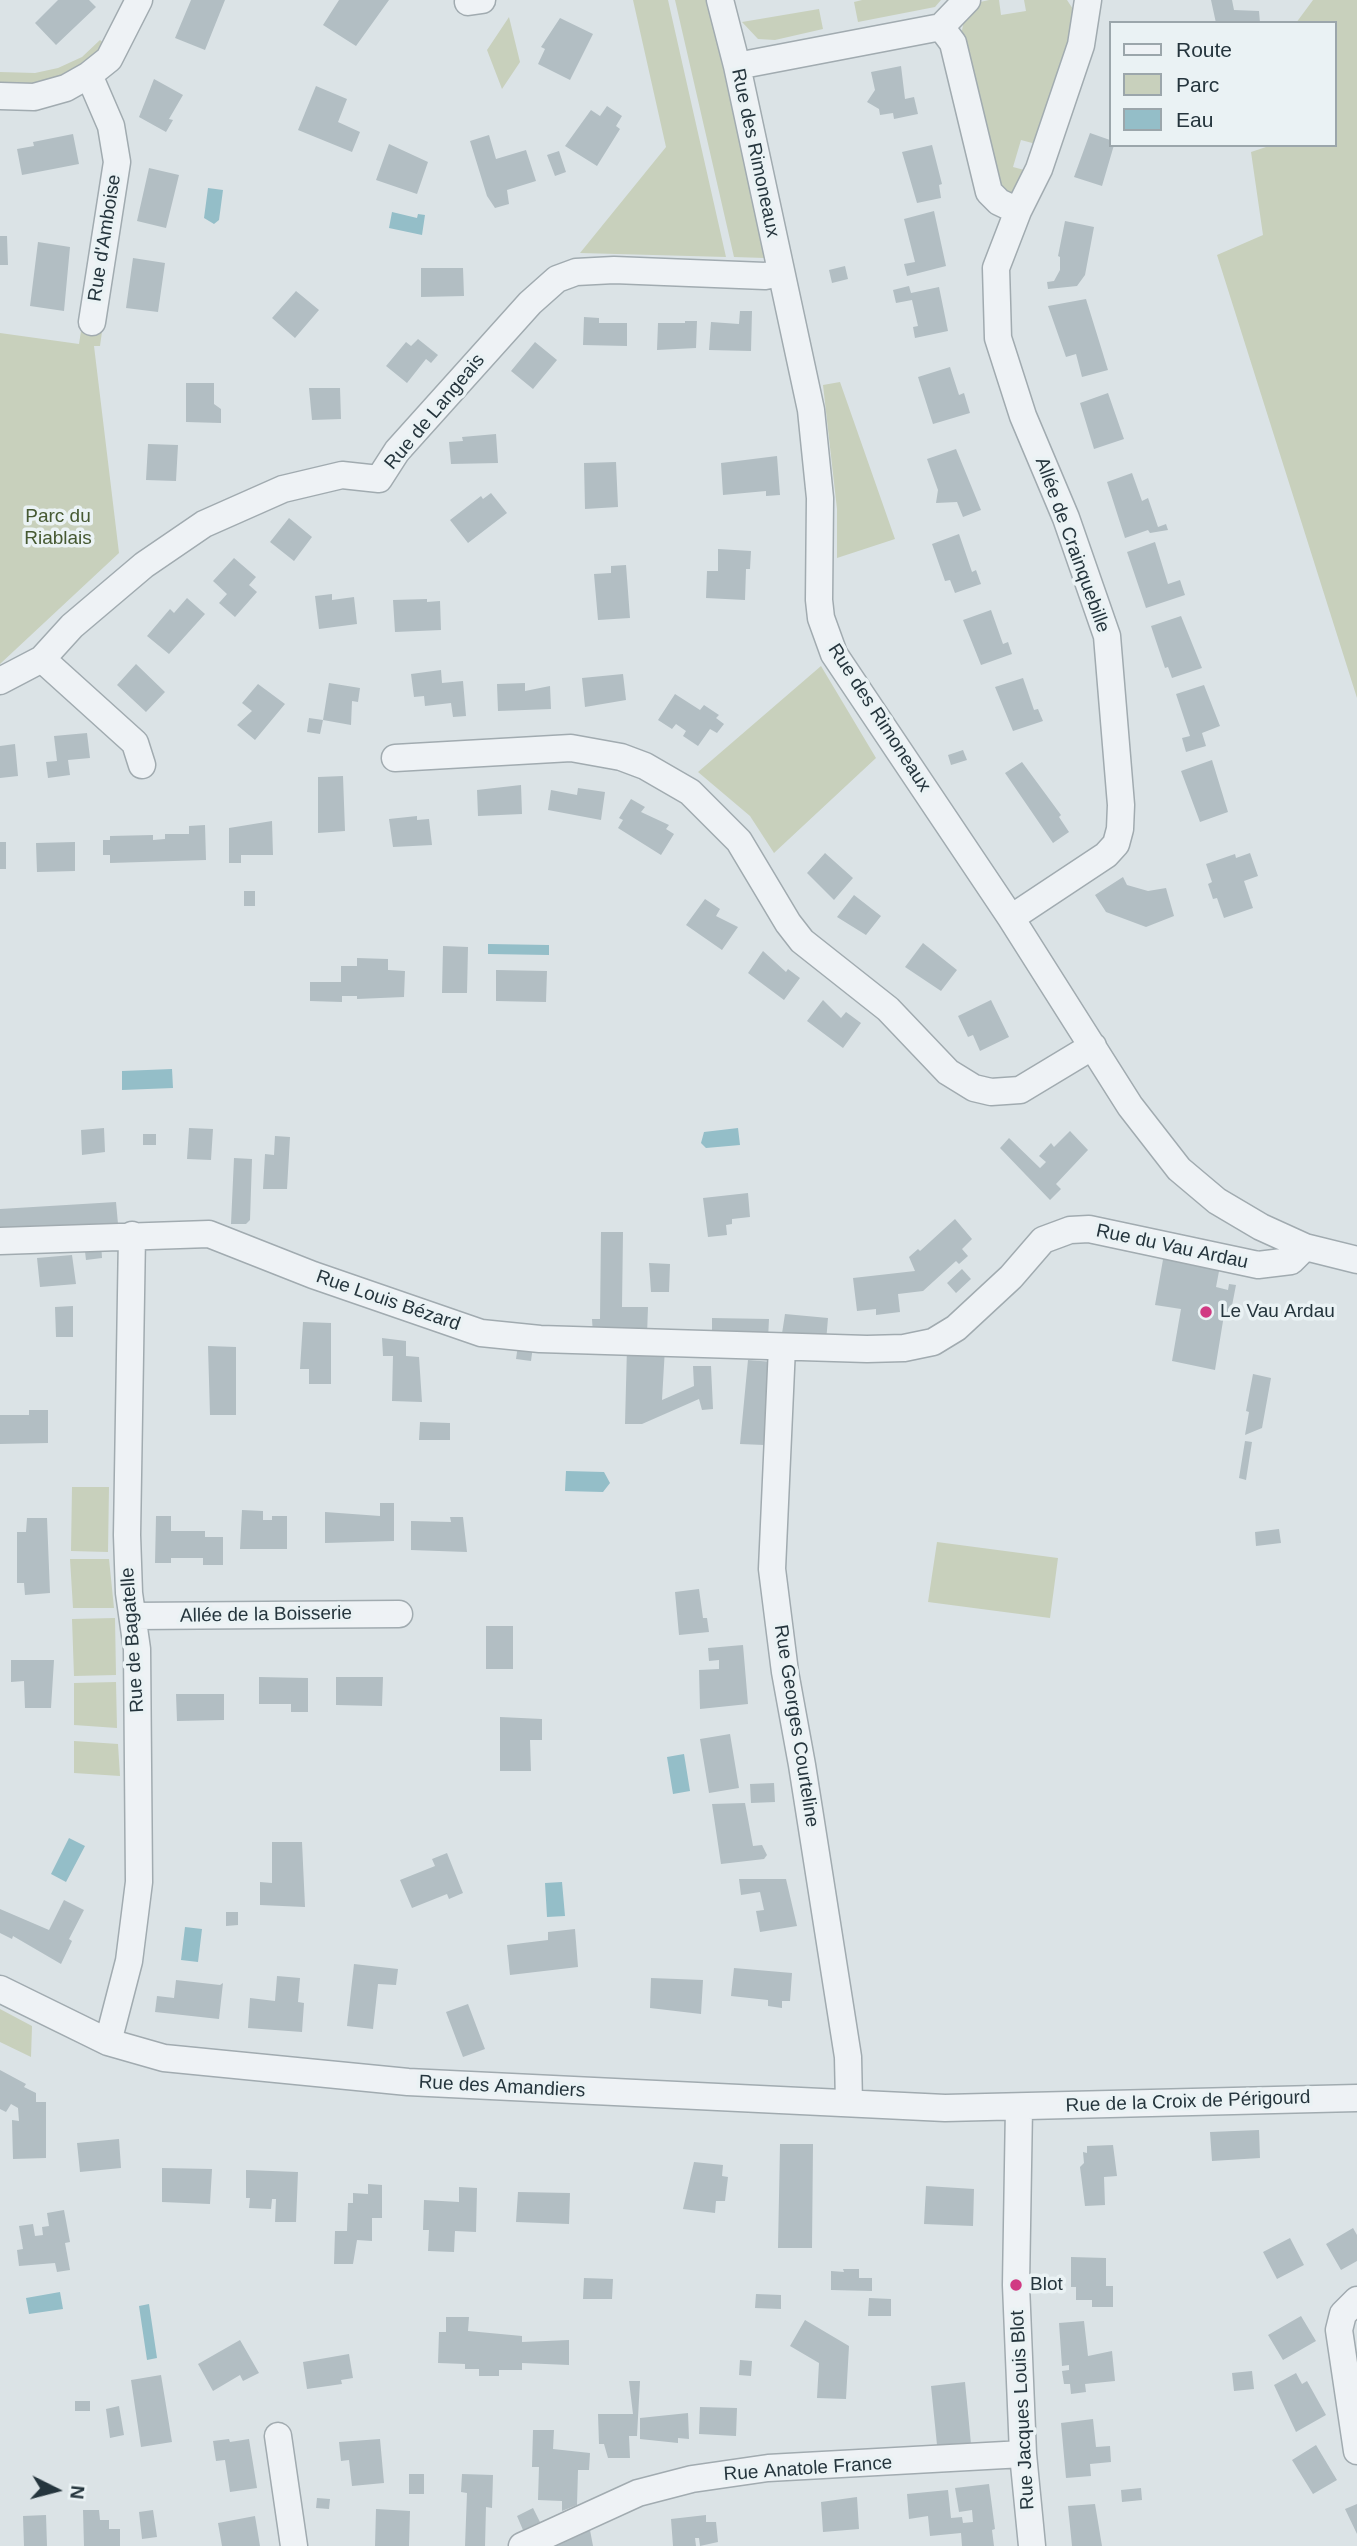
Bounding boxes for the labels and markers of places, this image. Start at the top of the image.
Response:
place label: Le Vau Ardau [1220,1301,1335,1323]
marker: Le Vau Ardau [1198,1304,1214,1320]
place label: Blot [1030,2274,1063,2296]
marker: Blot [1008,2277,1024,2293]

